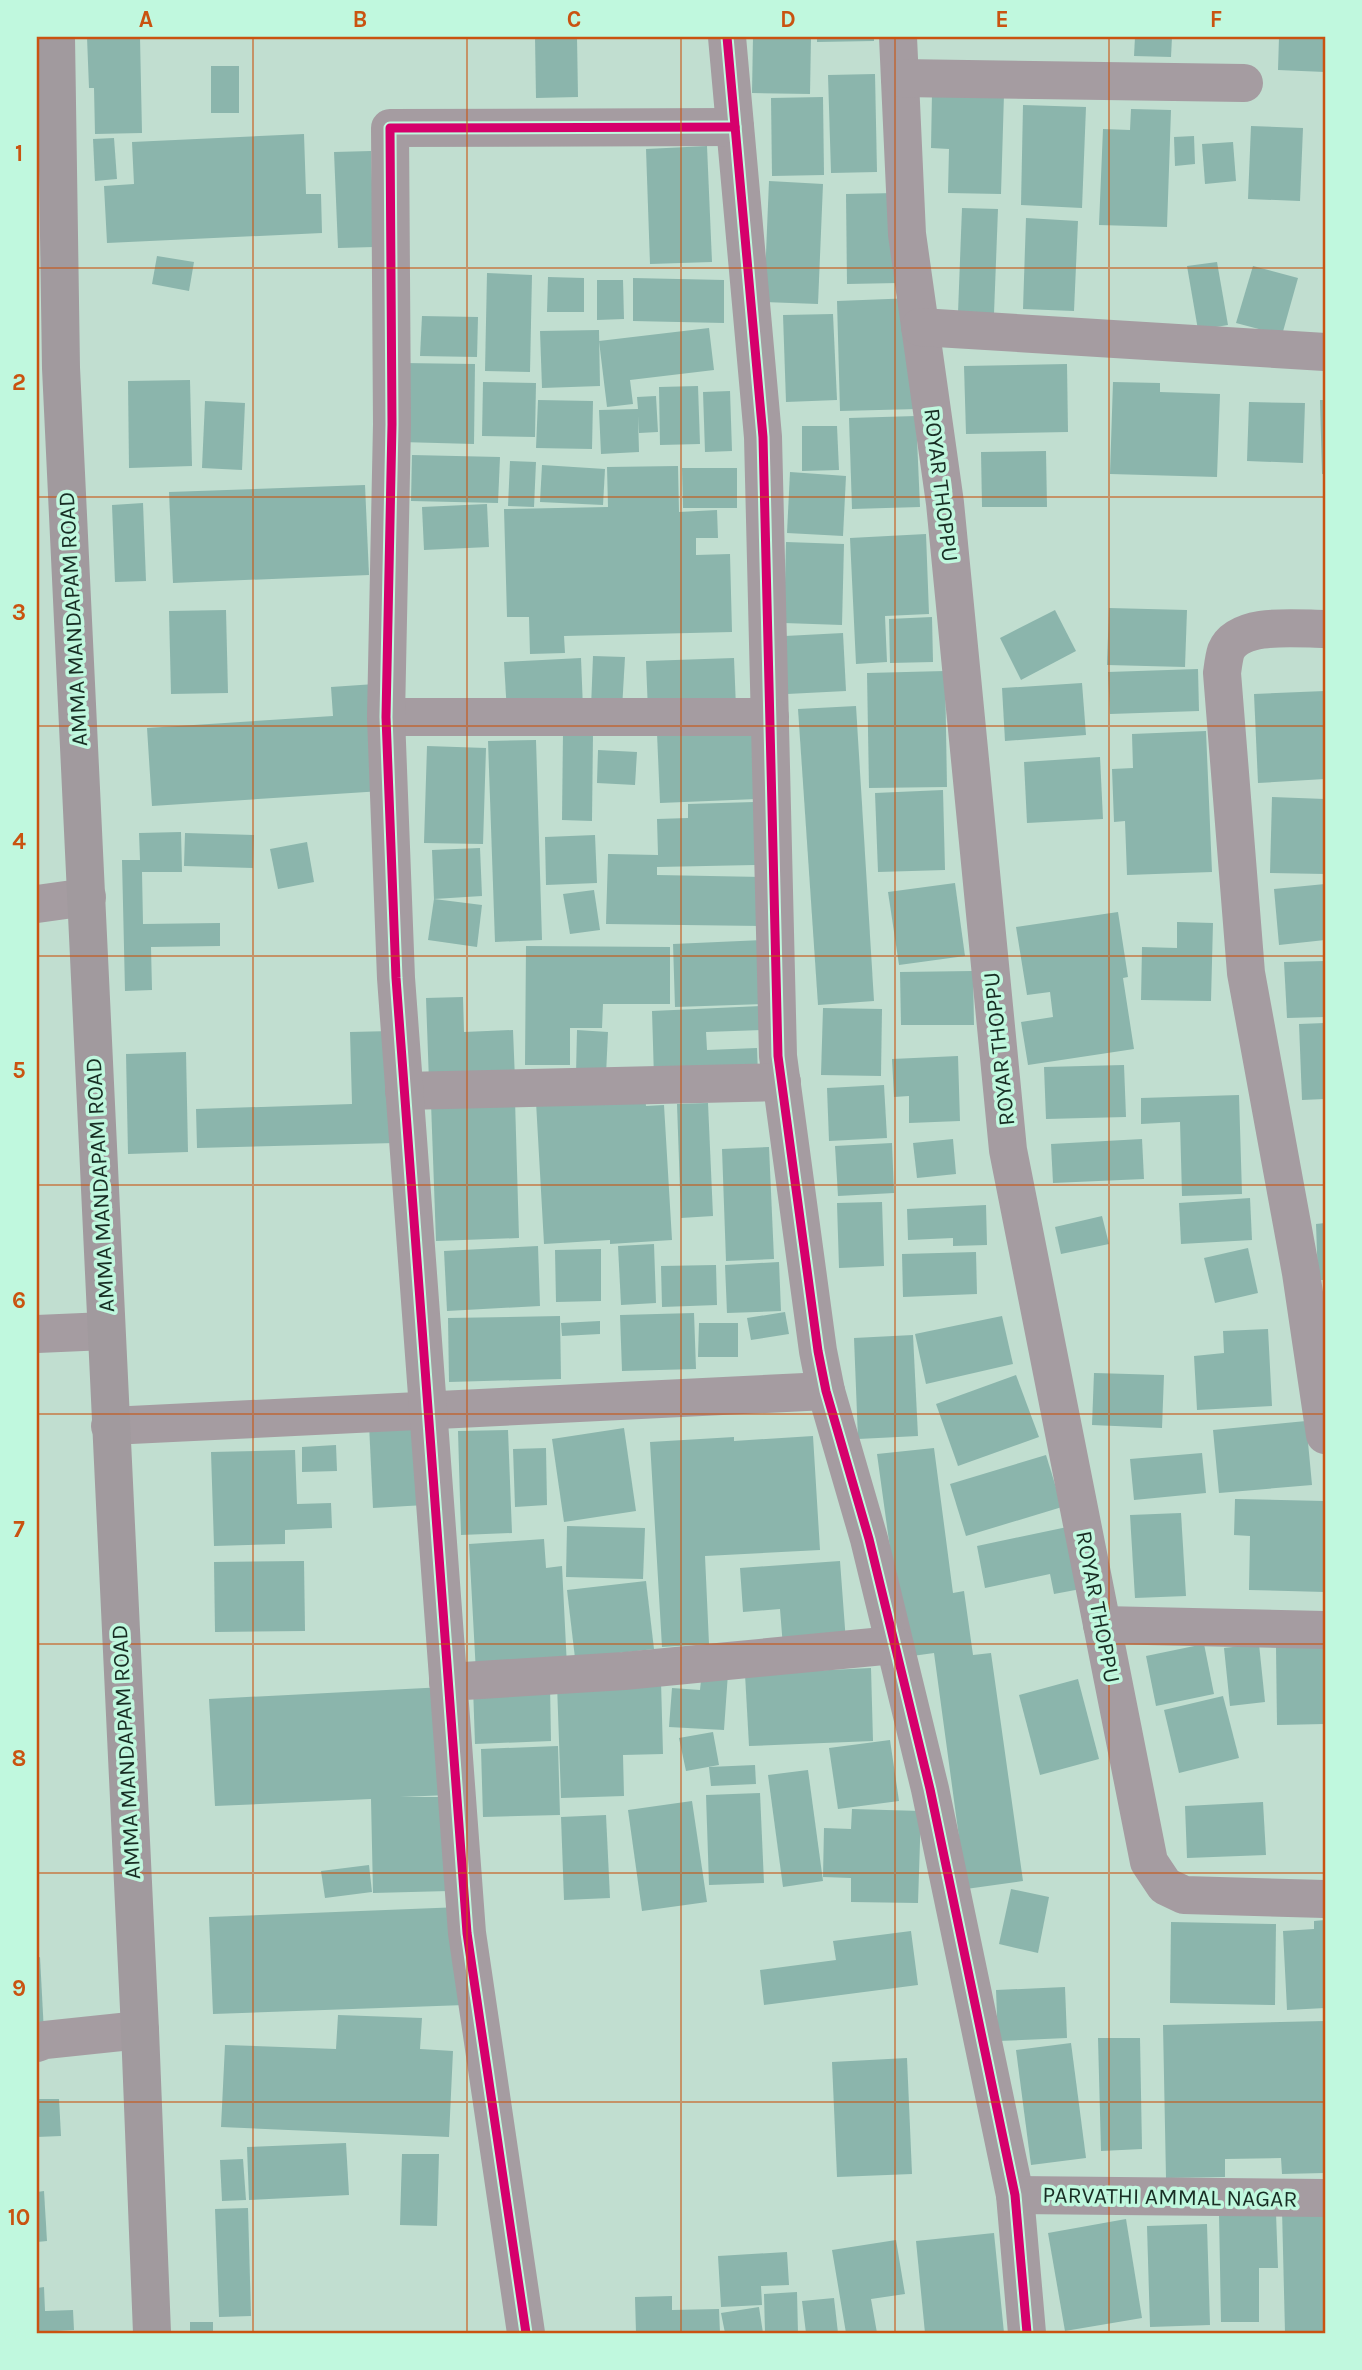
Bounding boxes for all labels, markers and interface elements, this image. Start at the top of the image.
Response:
text: A [139,6,153,33]
text: B [353,6,367,33]
text: C [567,6,581,33]
text: D [780,6,796,33]
text: E [995,6,1009,33]
text: F [1210,6,1222,33]
text: 1 [15,140,23,167]
text: 2 [12,369,26,396]
street label: ROYAR THOPPU [918,407,964,563]
street label: AMMA MANDAPAM ROAD [53,491,93,747]
text: 3 [12,599,26,626]
text: 4 [12,828,26,855]
street label: ROYAR THOPPU [977,971,1021,1127]
text: 5 [12,1057,26,1084]
street label: AMMA MANDAPAM ROAD [80,1057,120,1313]
text: 6 [12,1287,26,1314]
text: 7 [13,1516,25,1543]
street label: ROYAR THOPPU [1070,1529,1126,1685]
street label: AMMA MANDAPAM ROAD [106,1624,146,1880]
text: 8 [12,1745,26,1772]
text: 9 [12,1975,26,2002]
street label: PARVATHI AMMAL NAGAR [1042,2181,1298,2213]
text: 10 [8,2204,30,2231]

